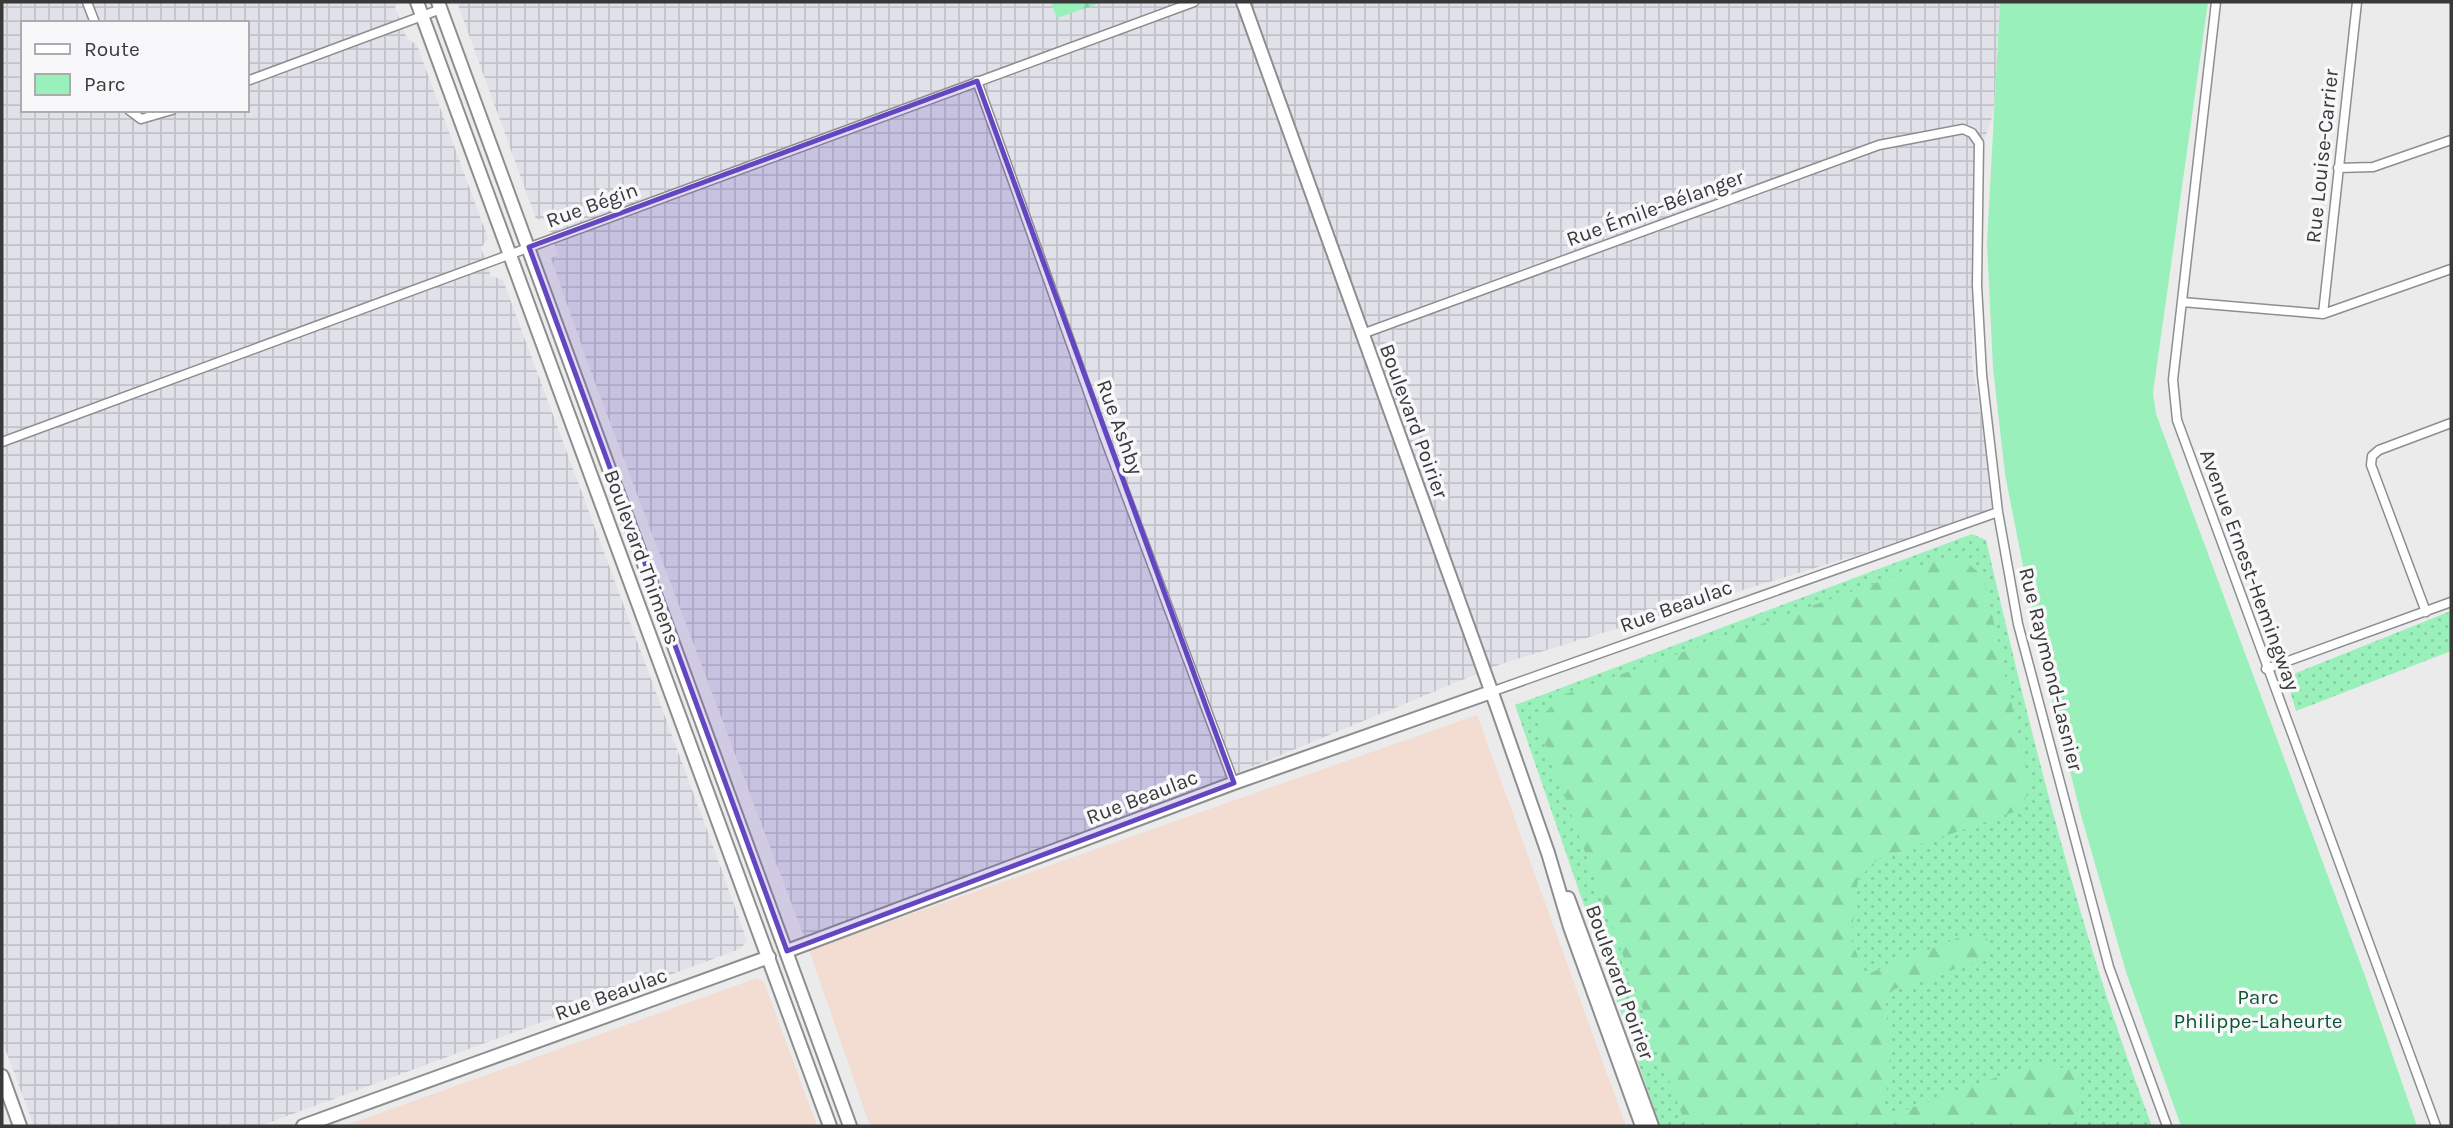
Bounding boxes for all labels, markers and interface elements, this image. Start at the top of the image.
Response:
legend [21,21,248,112]
text: Route [84,37,140,61]
street label: Rue Louise-Carrier [2301,67,2343,244]
text: Parc [84,72,126,96]
street label: Rue Émile-Bélanger [1563,165,1747,251]
street label: Rue Bégin [543,177,641,233]
street label: Boulevard Poirier [1375,340,1453,502]
street label: Rue Ashby [1092,376,1148,478]
street label: Avenue Ernest-Hemingway [2195,446,2305,694]
street label: Boulevard Thimens [599,466,685,648]
street label: Rue Raymond-Lasnier [2014,565,2088,774]
street label: Rue Beaulac [1617,575,1735,637]
street label: Rue Beaulac [1083,765,1201,829]
street label: Boulevard Poirier [1581,901,1659,1063]
street label: Rue Beaulac [552,963,670,1025]
park label: Parc Philippe-Laheurte [2173,985,2343,1033]

